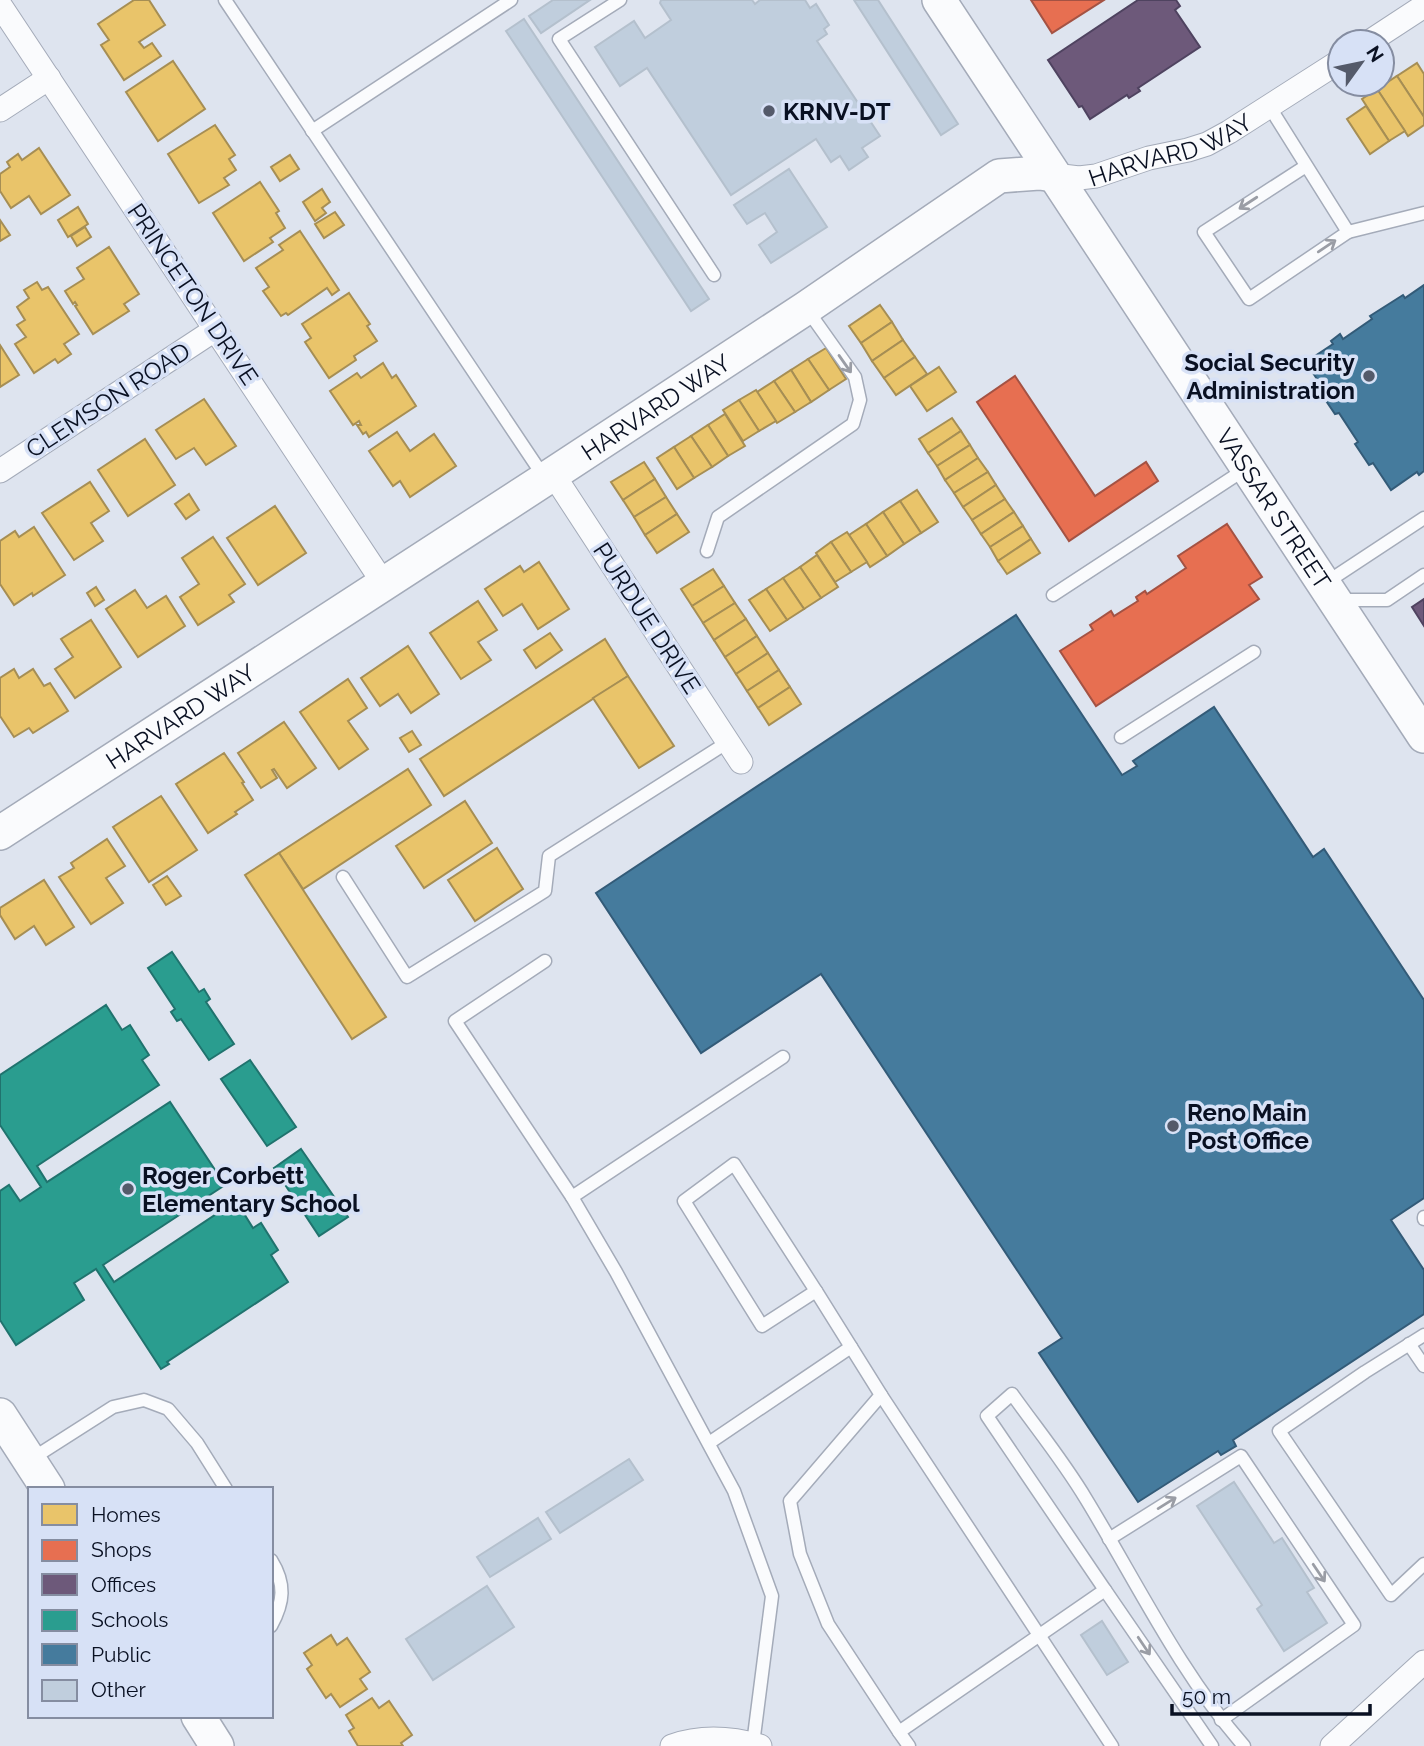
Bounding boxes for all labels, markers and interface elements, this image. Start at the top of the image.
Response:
north arrow [1326,28,1396,98]
text: N [1362,42,1388,66]
place label: KRNV-DT [783,97,891,126]
marker: KRNV-DT [761,103,777,119]
street label: HARVARD WAY [1084,107,1257,192]
one-way arrow [1239,196,1259,210]
street label: PRINCETON DRIVE [122,198,264,390]
one-way arrow [1317,239,1337,253]
street label: CLEMSON ROAD [21,336,195,464]
street label: HARVARD WAY [576,347,736,466]
place label: Social Security Administration [1184,348,1355,405]
one-way arrow [838,354,852,373]
marker: Social Security Administration [1361,368,1377,384]
street label: VASSAR STREET [1211,423,1338,595]
street label: PURDUE DRIVE [587,537,707,699]
street label: HARVARD WAY [100,657,261,775]
place label: Reno Main Post Office [1187,1098,1309,1155]
marker: Reno Main Post Office [1165,1118,1181,1134]
place label: Roger Corbett Elementary School [142,1161,360,1218]
marker: Roger Corbett Elementary School [120,1181,136,1197]
legend [28,1487,273,1718]
one-way arrow [1157,1495,1176,1510]
text: Homes [91,1502,161,1527]
text: Shops [91,1537,152,1562]
one-way arrow [1312,1563,1326,1582]
text: Offices [91,1572,156,1597]
text: Schools [91,1607,168,1632]
one-way arrow [1137,1636,1151,1656]
text: Public [91,1642,151,1667]
scale bar [1172,1672,1370,1716]
text: Other [91,1677,146,1702]
text: 50 m [1182,1684,1231,1709]

